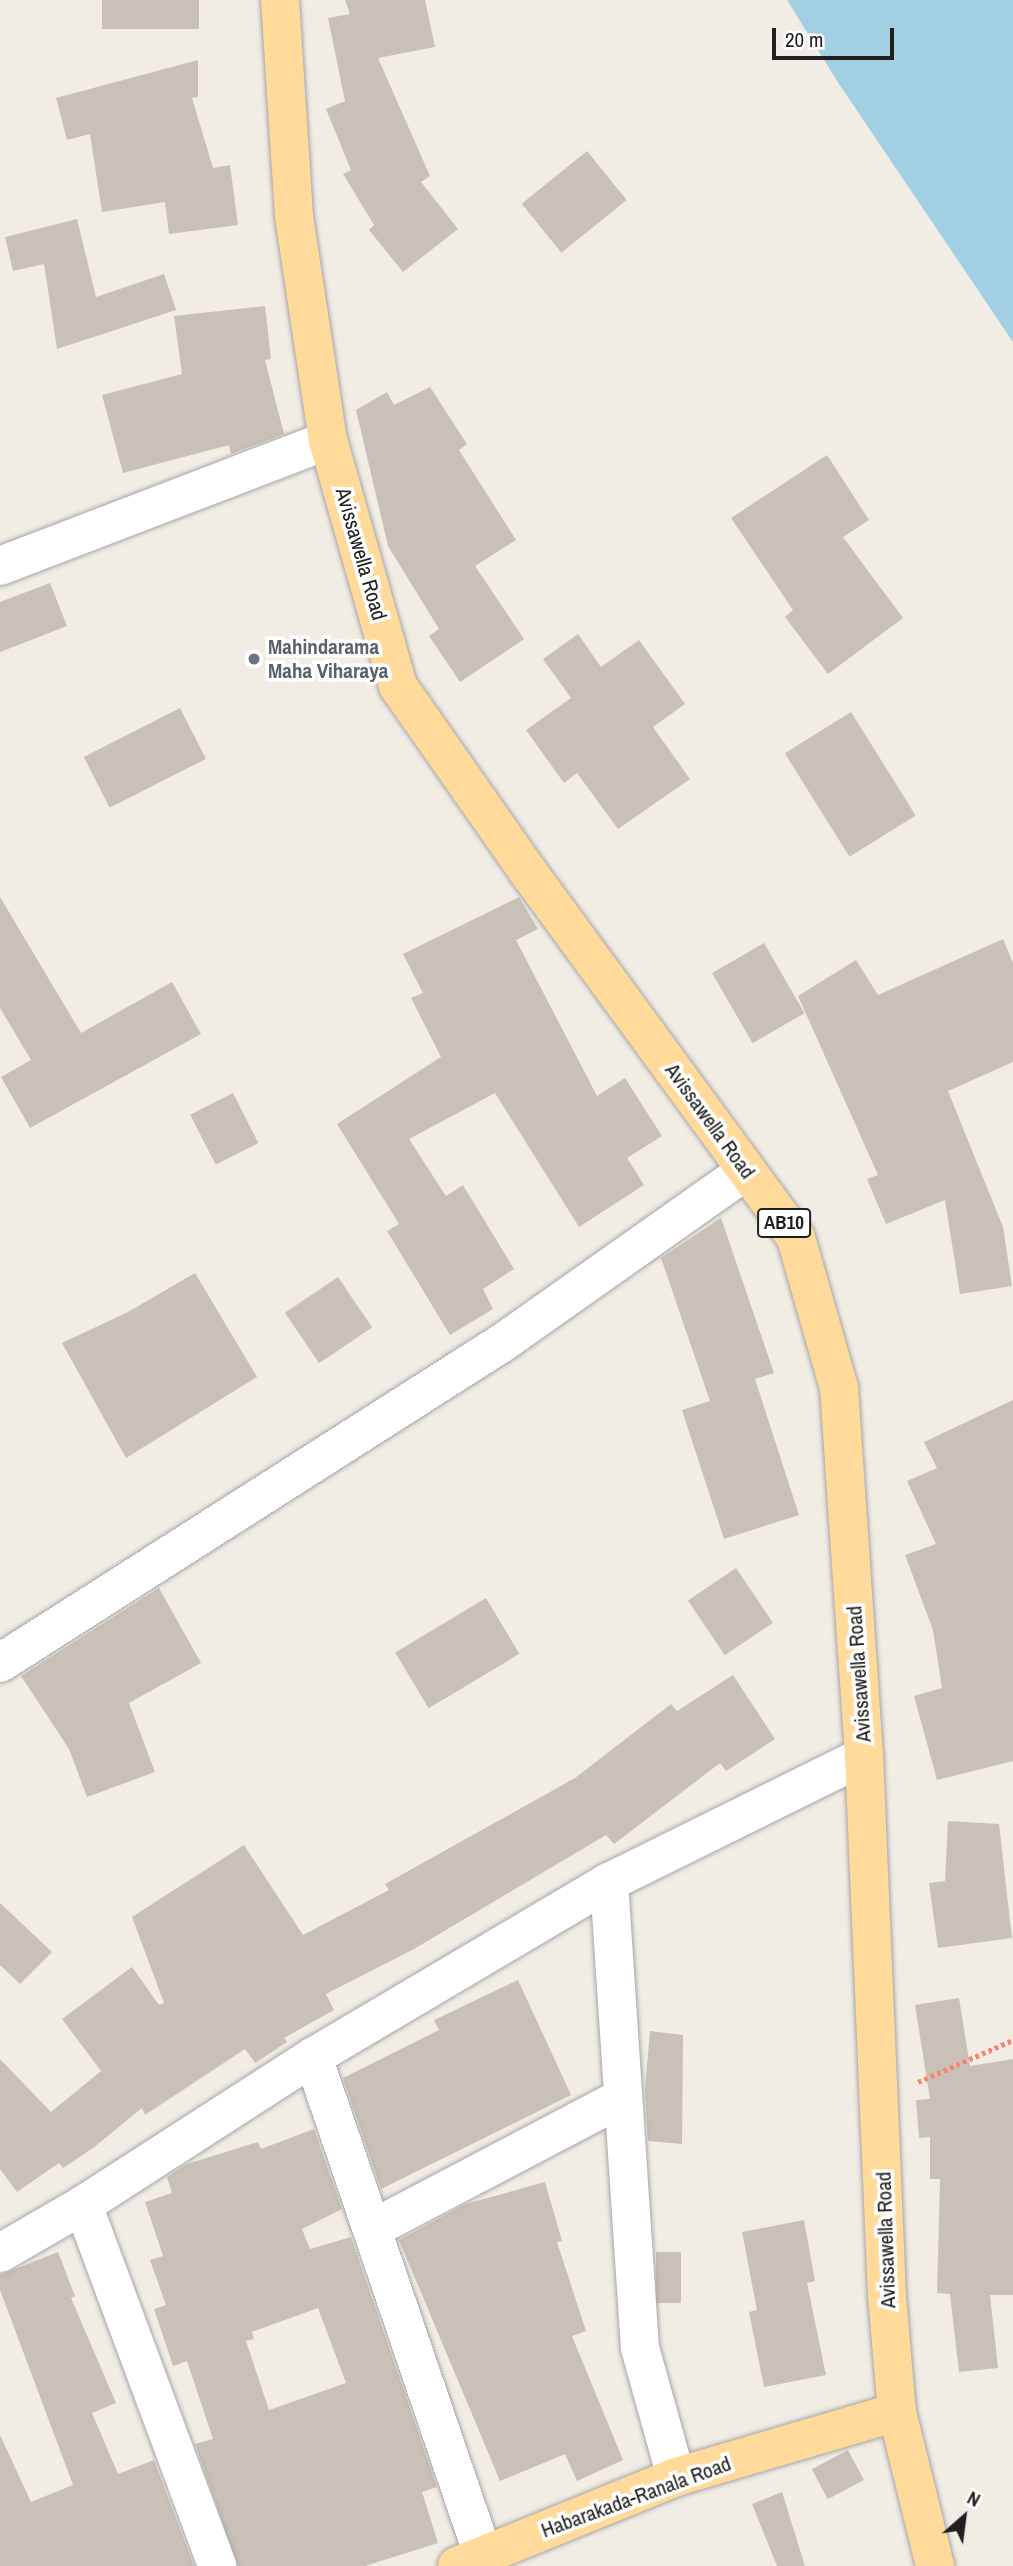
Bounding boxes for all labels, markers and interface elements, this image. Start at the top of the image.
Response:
scale bar [775,14,898,58]
text: 20 m [785,25,823,54]
street label: Avissawella Road [330,485,392,623]
place label: Mahindarama Maha Viharaya [268,634,388,684]
marker: Mahindarama Maha Viharaya [246,651,262,667]
street label: Avissawella Road [660,1058,760,1184]
road number: AB10 [756,1208,812,1238]
street label: Avissawella Road [842,1605,876,1743]
street label: Avissawella Road [871,2171,901,2309]
street label: Habarakada-Ranala Road [538,2451,734,2543]
north arrow [929,2482,999,2552]
text: N [963,2484,985,2513]

